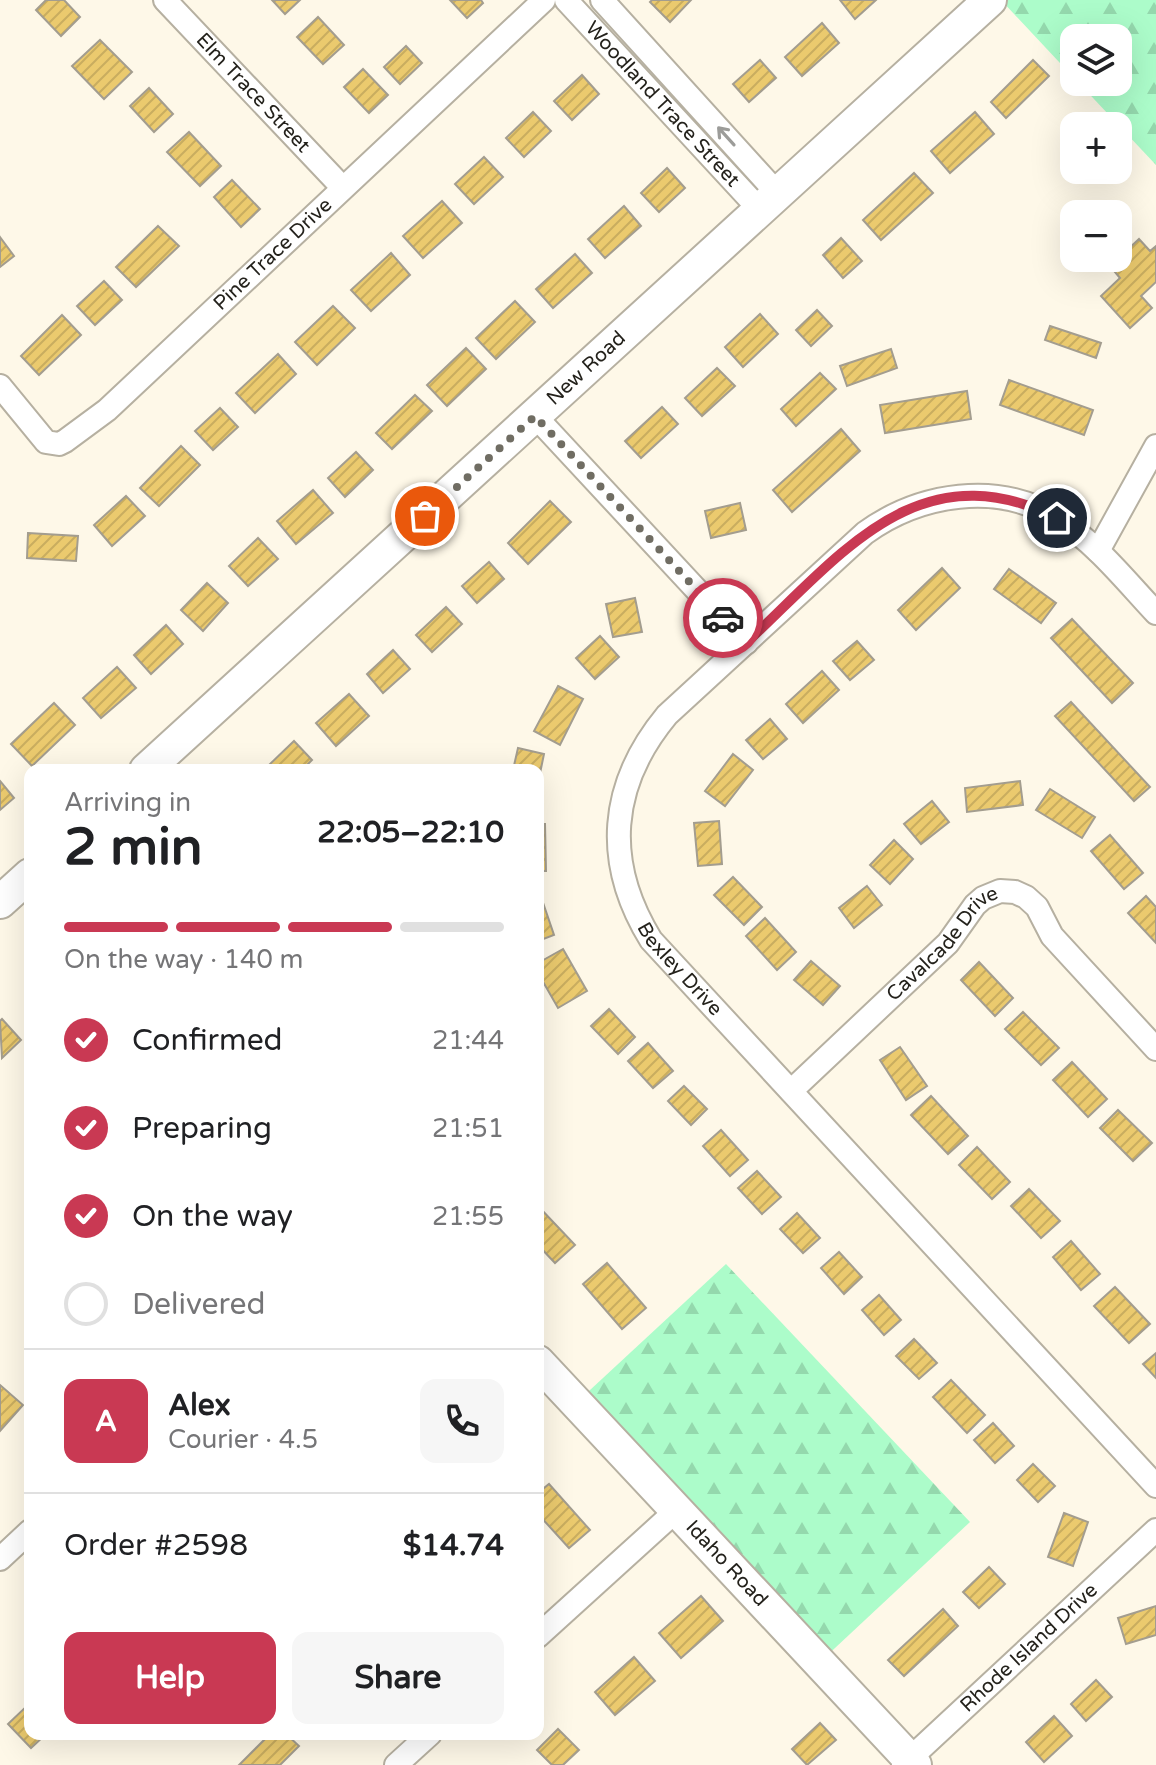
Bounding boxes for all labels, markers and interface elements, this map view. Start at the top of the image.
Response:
street label: Woodland Trace Street [580,17,745,192]
map controls [1060,24,1132,272]
button: layers [1060,24,1132,96]
street label: Elm Trace Street [191,28,315,158]
button: + [1060,112,1132,184]
one-way arrow [716,126,735,146]
street label: Pine Trace Drive [209,193,337,316]
button: − [1060,200,1132,272]
street label: New Road [542,326,631,410]
pin [391,482,459,550]
pin [1023,484,1091,552]
icon: bag [403,494,447,538]
icon: home [1035,496,1079,540]
courier [683,578,763,658]
icon: car [701,596,745,640]
text: Arriving in [64,787,191,818]
text: 22:05–22:10 [317,814,504,851]
text: 2 min [64,816,203,879]
street label: Cavalcade Drive [882,881,1001,1006]
street label: Bexley Drive [631,918,727,1021]
text: On the way · 140 m [64,944,303,975]
icon: check [64,1018,108,1062]
text: Confirmed [132,1022,283,1059]
text: 21:44 [432,1025,504,1056]
icon: check [64,1106,108,1150]
text: Preparing [132,1110,272,1147]
text: 21:51 [432,1113,504,1144]
icon: check [64,1194,108,1238]
text: On the way [132,1198,293,1235]
text: 21:55 [432,1201,504,1232]
text: Delivered [132,1286,266,1323]
button: phone [420,1379,504,1463]
text: Alex [168,1387,231,1424]
text: A [95,1403,117,1440]
text: Courier · 4.5 [168,1424,318,1455]
street label: Idaho Road [681,1516,773,1612]
text: Order #2598 [64,1527,248,1564]
text: $14.74 [403,1527,504,1564]
street label: Rhode Island Drive [955,1578,1103,1717]
button: Help [64,1632,276,1724]
button: Share [292,1632,504,1724]

